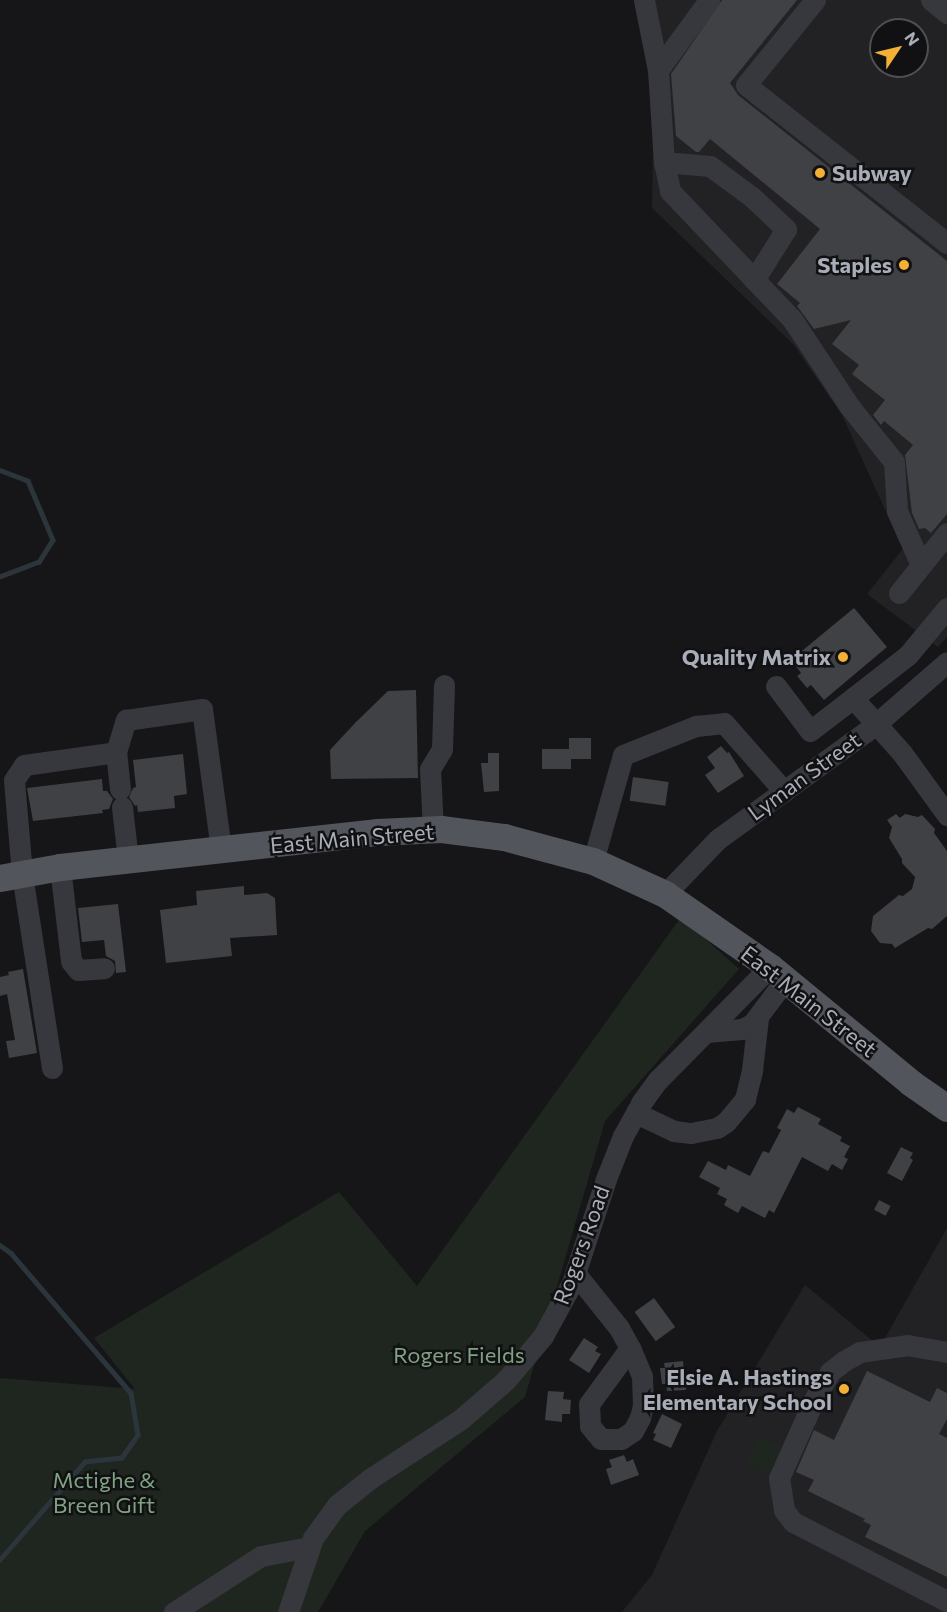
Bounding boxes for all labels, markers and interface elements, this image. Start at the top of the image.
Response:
north arrow [869,18,929,78]
text: N [901,28,924,49]
place label: Subway [832,160,912,186]
marker: Subway [813,166,827,180]
place label: Staples [817,252,892,278]
marker: Staples [897,258,911,272]
place label: Quality Matrix [682,644,831,670]
marker: Quality Matrix [836,650,850,664]
street label: Lyman Street [742,726,866,826]
street label: East Main Street [269,818,435,858]
street label: East Main Street [736,940,882,1062]
street label: Rogers Road [547,1182,615,1308]
park label: Rogers Fields [393,1342,525,1368]
place label: Elsie A. Hastings Elementary School [643,1363,832,1414]
marker: Elsie A. Hastings Elementary School [837,1382,851,1396]
park label: Mctighe & Breen Gift [52,1466,156,1518]

